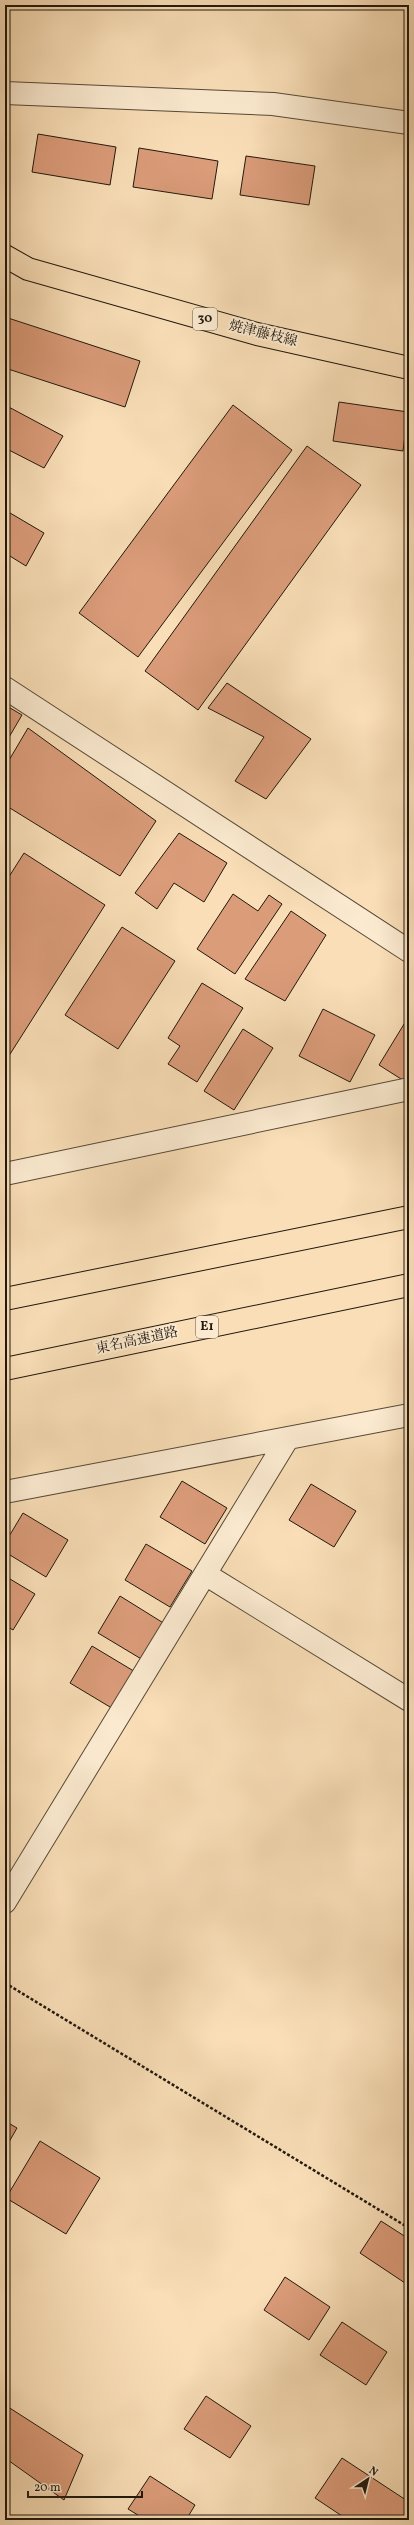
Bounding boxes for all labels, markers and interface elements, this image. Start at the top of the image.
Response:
road number: 30 [193,308,217,330]
street label: 焼津藤枝線 [227,316,299,352]
road number: E1 [196,1316,218,1338]
street label: 東名高速道路 [94,1323,180,1359]
north arrow [348,2459,388,2499]
text: N [365,2464,380,2480]
scale bar [28,2473,142,2499]
text: 20 m [34,2480,61,2496]

